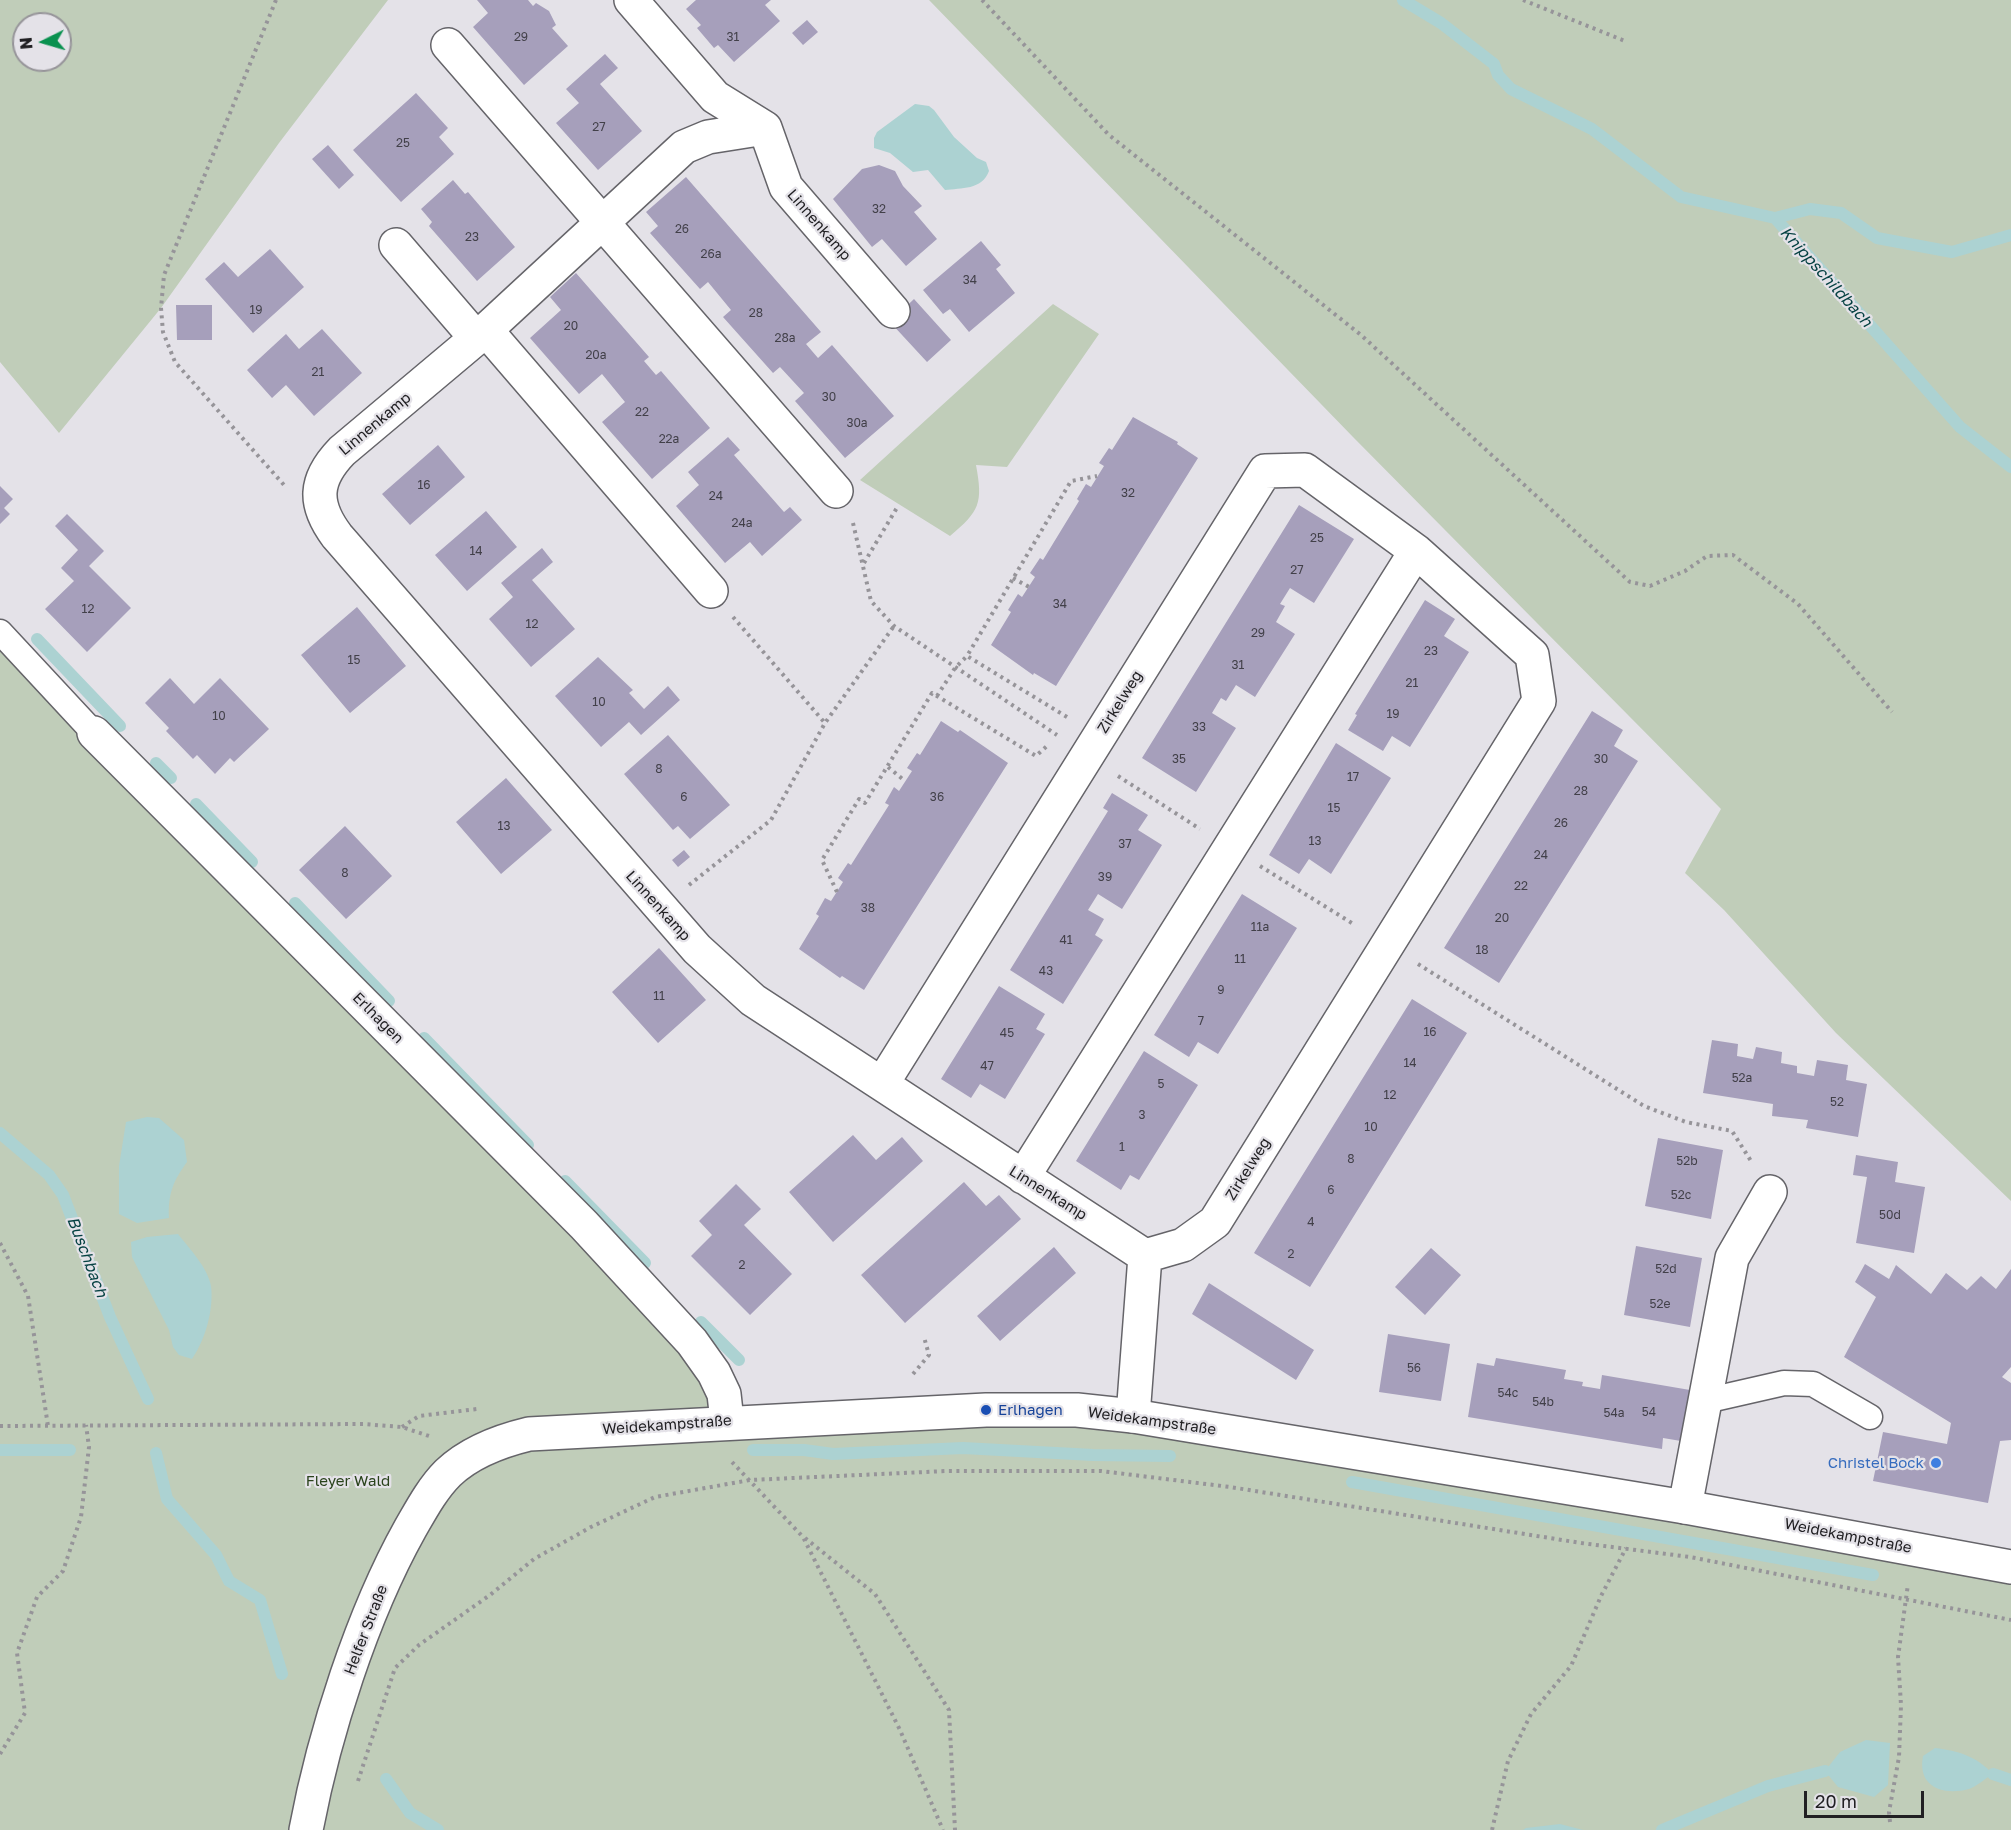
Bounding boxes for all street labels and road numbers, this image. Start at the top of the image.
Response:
street label: Linnenkamp [783,186,855,264]
street label: Linnenkamp [335,389,415,459]
street label: Zirkelweg [1094,667,1146,737]
street label: Linnenkamp [622,867,694,945]
street label: Erlhagen [349,989,407,1047]
street label: Zirkelweg [1222,1134,1274,1204]
street label: Linnenkamp [1006,1162,1090,1224]
street label: Weidekampstraße [1087,1403,1217,1439]
street label: Weidekampstraße [602,1412,732,1438]
street label: Weidekampstraße [1783,1515,1913,1557]
street label: Helfer Straße [341,1582,391,1678]

